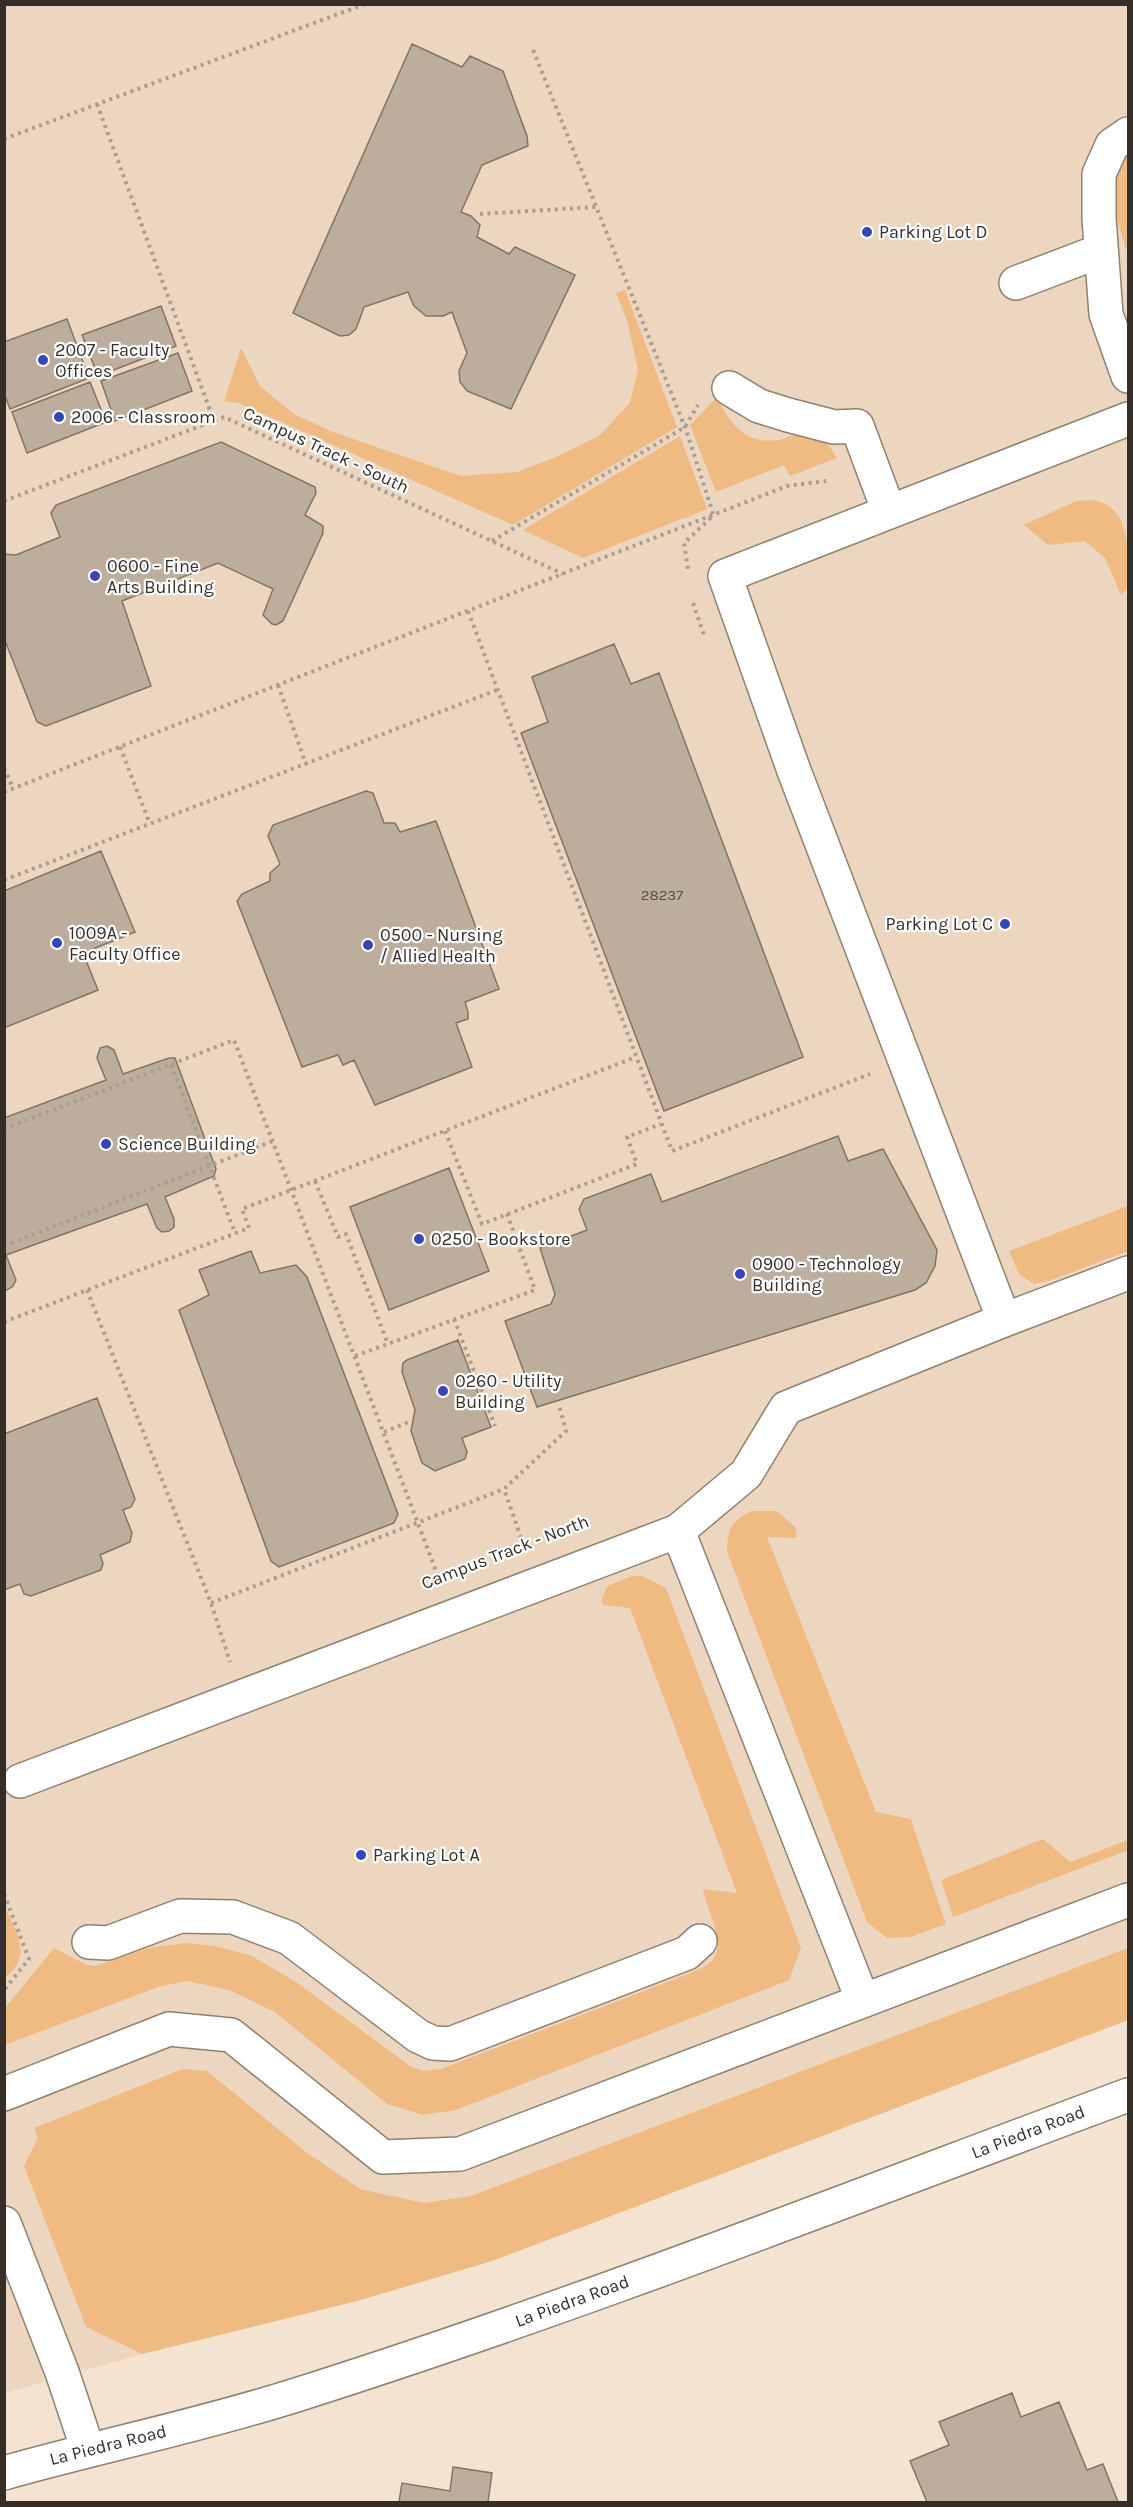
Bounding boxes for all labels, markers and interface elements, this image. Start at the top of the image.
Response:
place label: Parking Lot D [879,221,987,243]
marker: Parking Lot D [860,225,874,239]
place label: 2007 - Faculty Offices [55,339,170,382]
marker: 2007 - Faculty Offices [36,353,50,367]
street label: Campus Track - South [240,402,412,498]
place label: 2006 - Classroom [71,406,216,428]
marker: 2006 - Classroom [52,410,66,424]
place label: 0600 - Fine Arts Building [107,555,214,598]
marker: 0600 - Fine Arts Building [88,569,102,583]
house number: 28237 [641,886,683,904]
place label: Parking Lot C [885,913,993,935]
marker: Parking Lot C [998,917,1012,931]
place label: 1009A - Faculty Office [69,922,180,965]
place label: 0500 - Nursing / Allied Health [380,924,503,967]
marker: 1009A - Faculty Office [50,936,64,950]
marker: 0500 - Nursing / Allied Health [361,938,375,952]
place label: Science Building [118,1133,256,1155]
marker: Science Building [99,1137,113,1151]
place label: 0250 - Bookstore [431,1228,571,1250]
marker: 0250 - Bookstore [412,1232,426,1246]
place label: 0900 - Technology Building [752,1253,901,1296]
marker: 0900 - Technology Building [733,1267,747,1281]
place label: 0260 - Utility Building [455,1370,562,1413]
marker: 0260 - Utility Building [436,1384,450,1398]
street label: Campus Track - North [418,1510,592,1594]
place label: Parking Lot A [373,1844,480,1866]
marker: Parking Lot A [354,1848,368,1862]
street label: La Piedra Road [968,2100,1088,2164]
street label: La Piedra Road [512,2270,632,2332]
street label: La Piedra Road [47,2420,169,2470]

